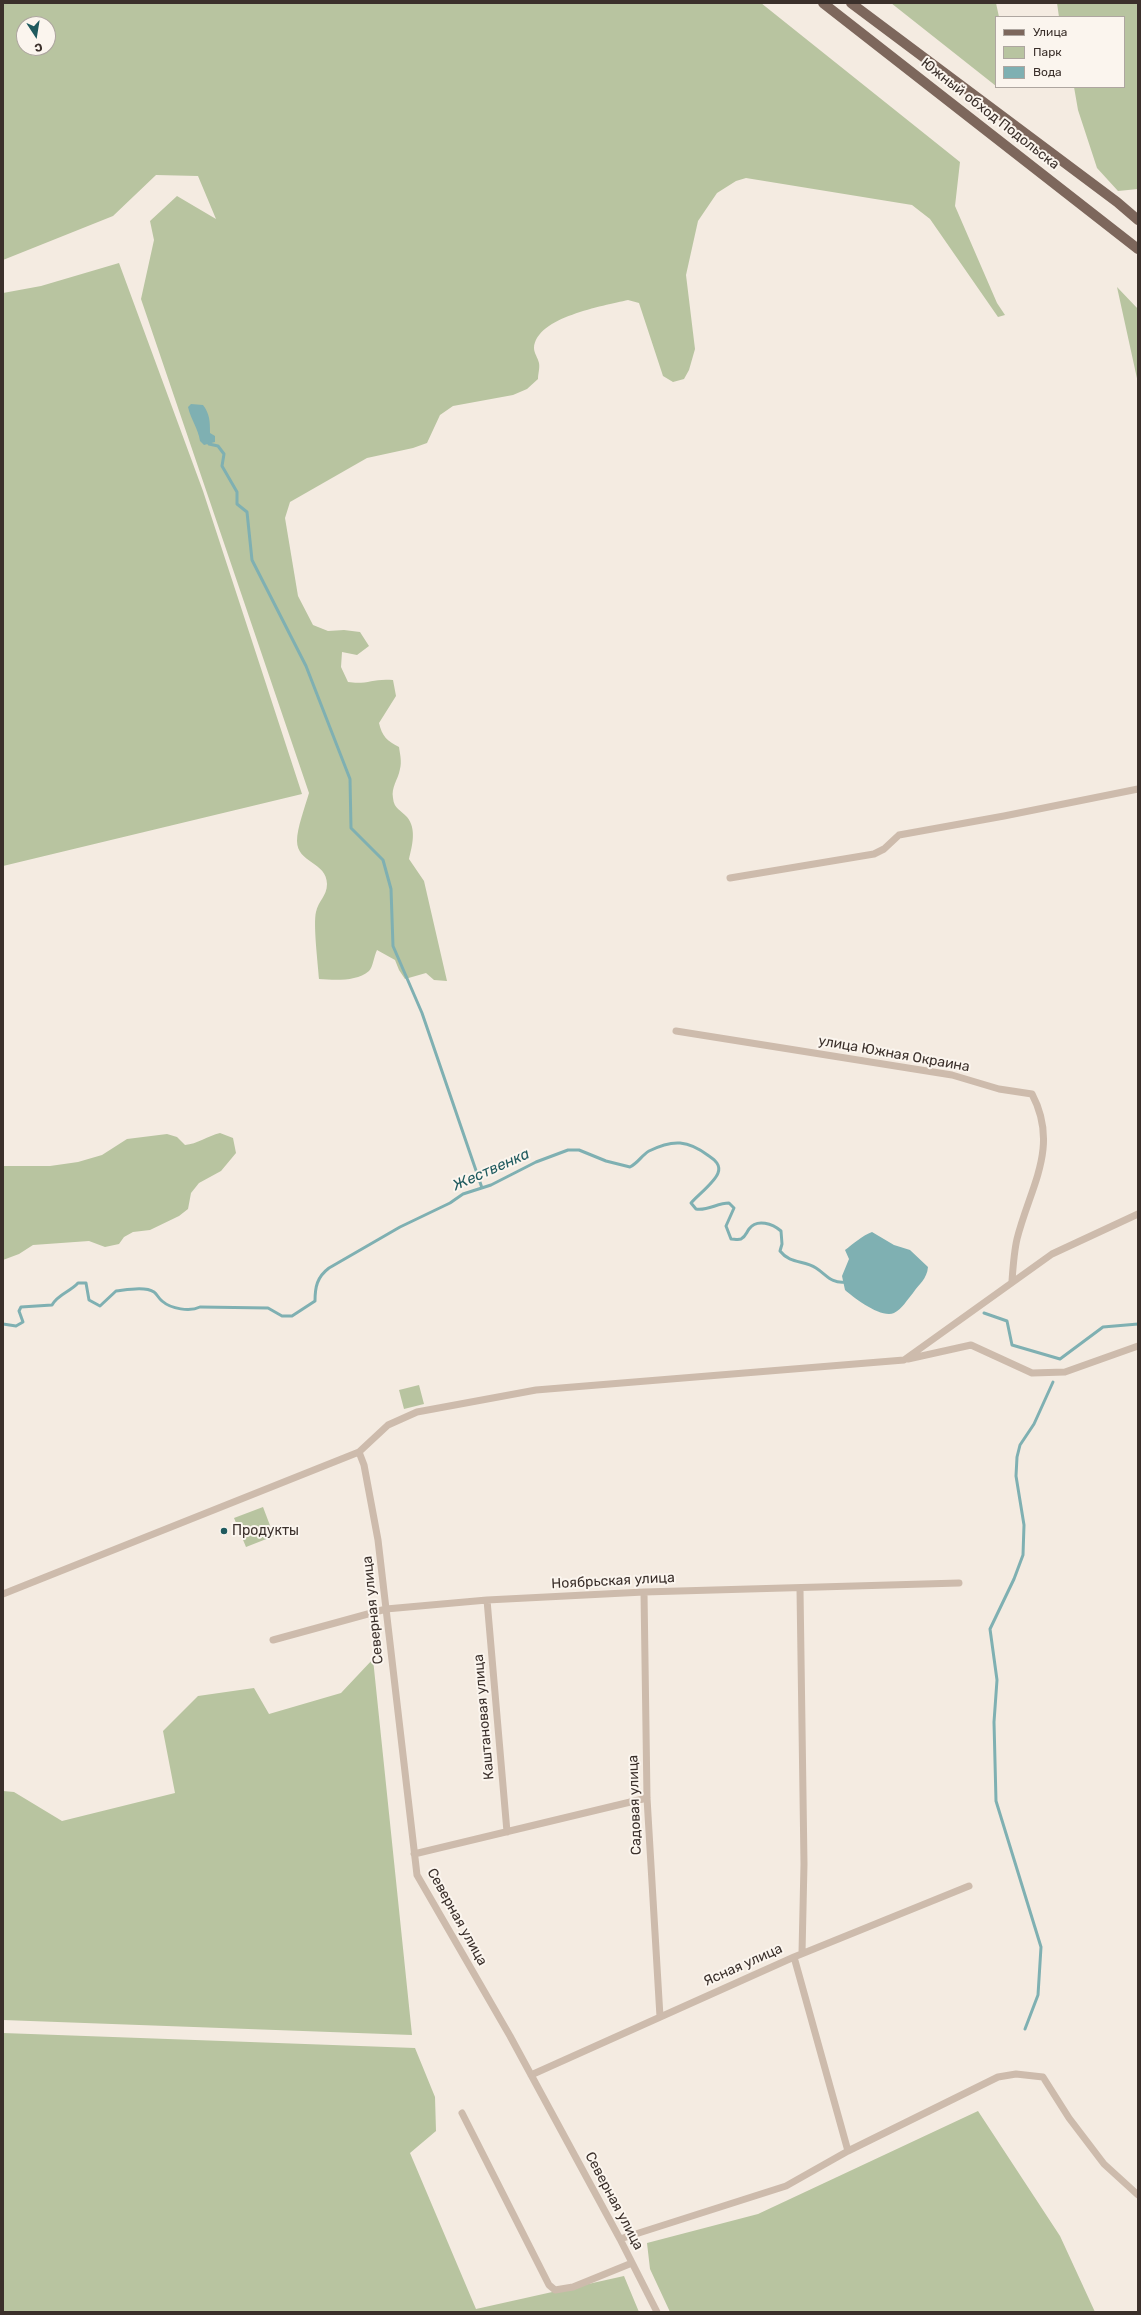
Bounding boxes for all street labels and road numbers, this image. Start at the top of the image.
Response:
street label: Южный обход Подольска [917,55,1063,173]
street label: улица Южная Окраина [817,1032,971,1076]
street label: Северная улица [359,1555,387,1665]
street label: Ноябрьская улица [551,1569,675,1593]
street label: Каштановая улица [470,1653,498,1781]
street label: Садовая улица [625,1755,645,1855]
street label: Северная улица [423,1865,491,1969]
street label: Ясная улица [701,1940,785,1990]
street label: Северная улица [581,2149,647,2253]

